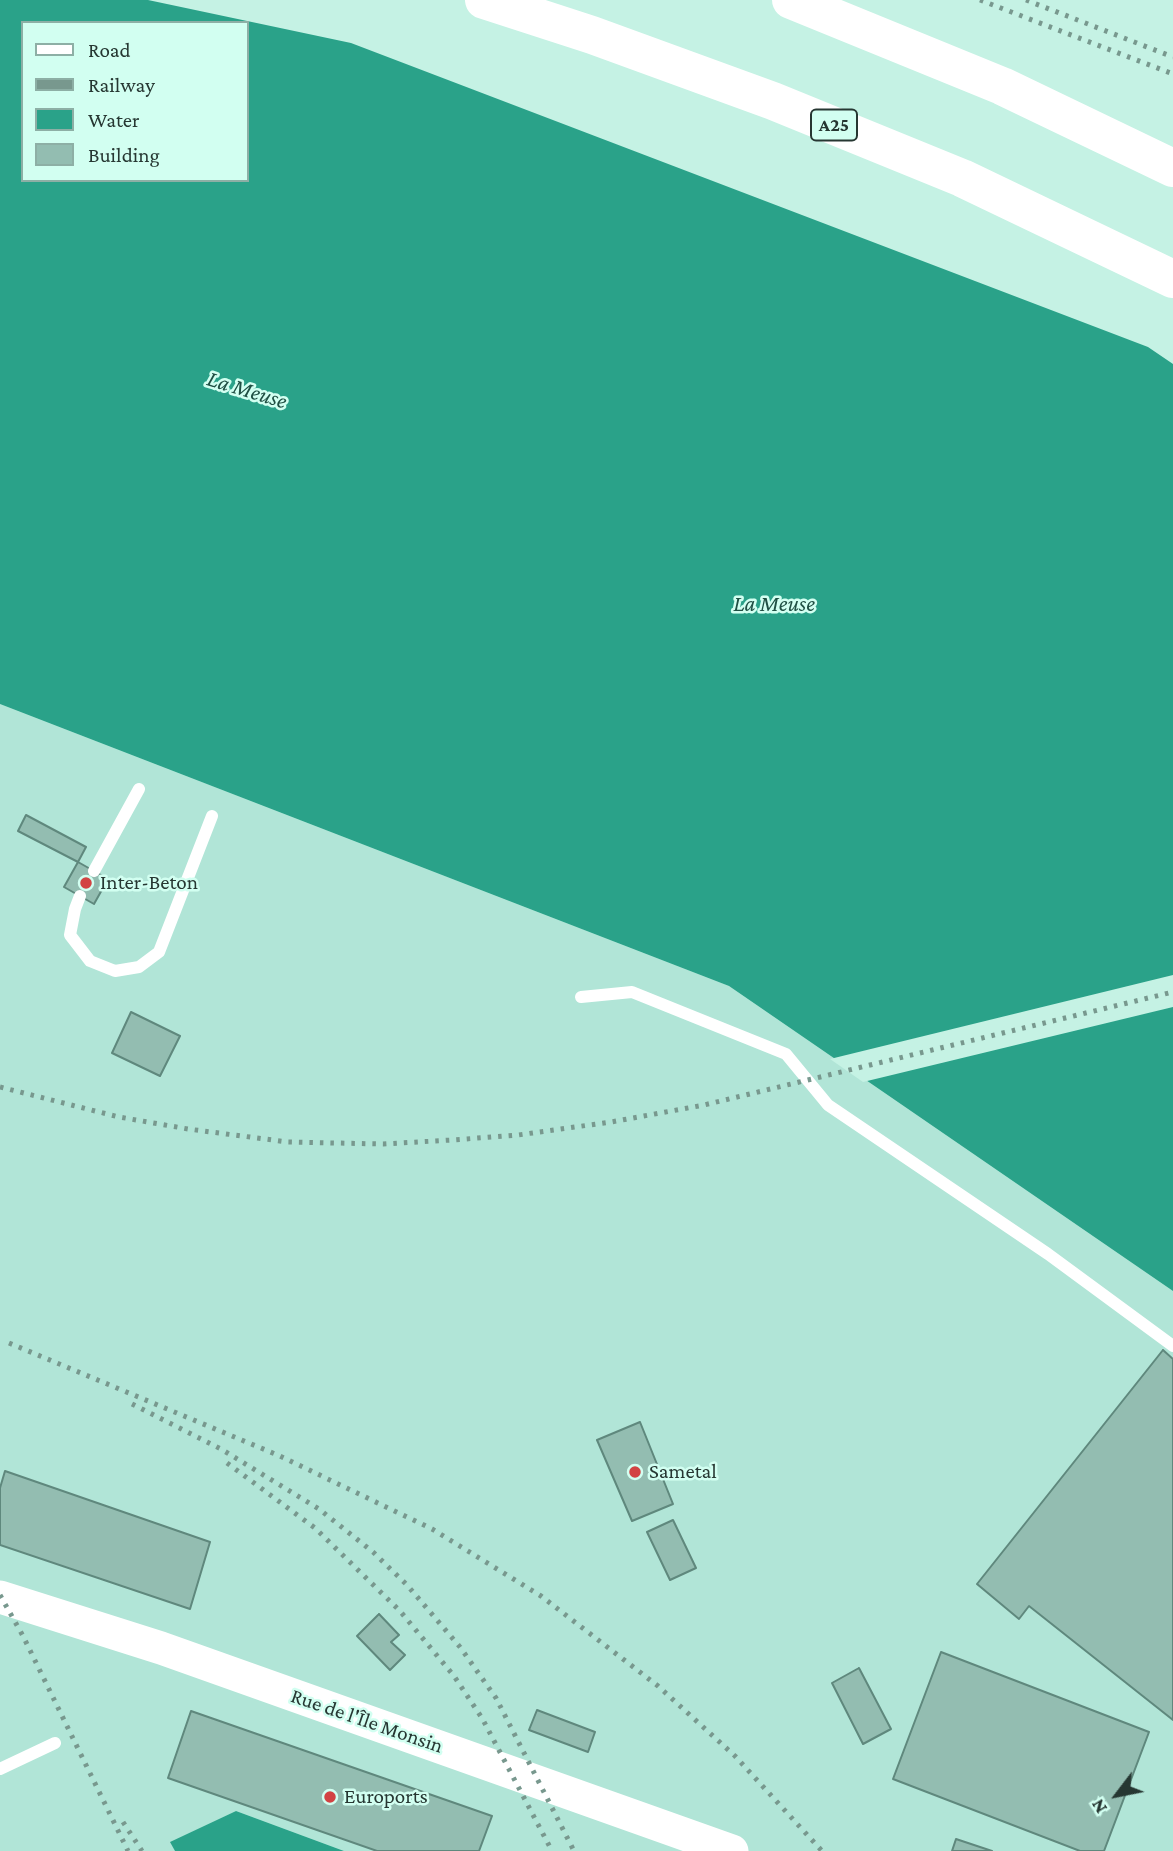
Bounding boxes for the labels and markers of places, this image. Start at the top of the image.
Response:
place label: Inter-Beton [100,870,198,896]
marker: Inter-Beton [78,875,94,891]
place label: Sametal [649,1459,717,1485]
marker: Sametal [627,1464,643,1480]
place label: Euroports [344,1784,428,1810]
marker: Euroports [322,1789,338,1805]

